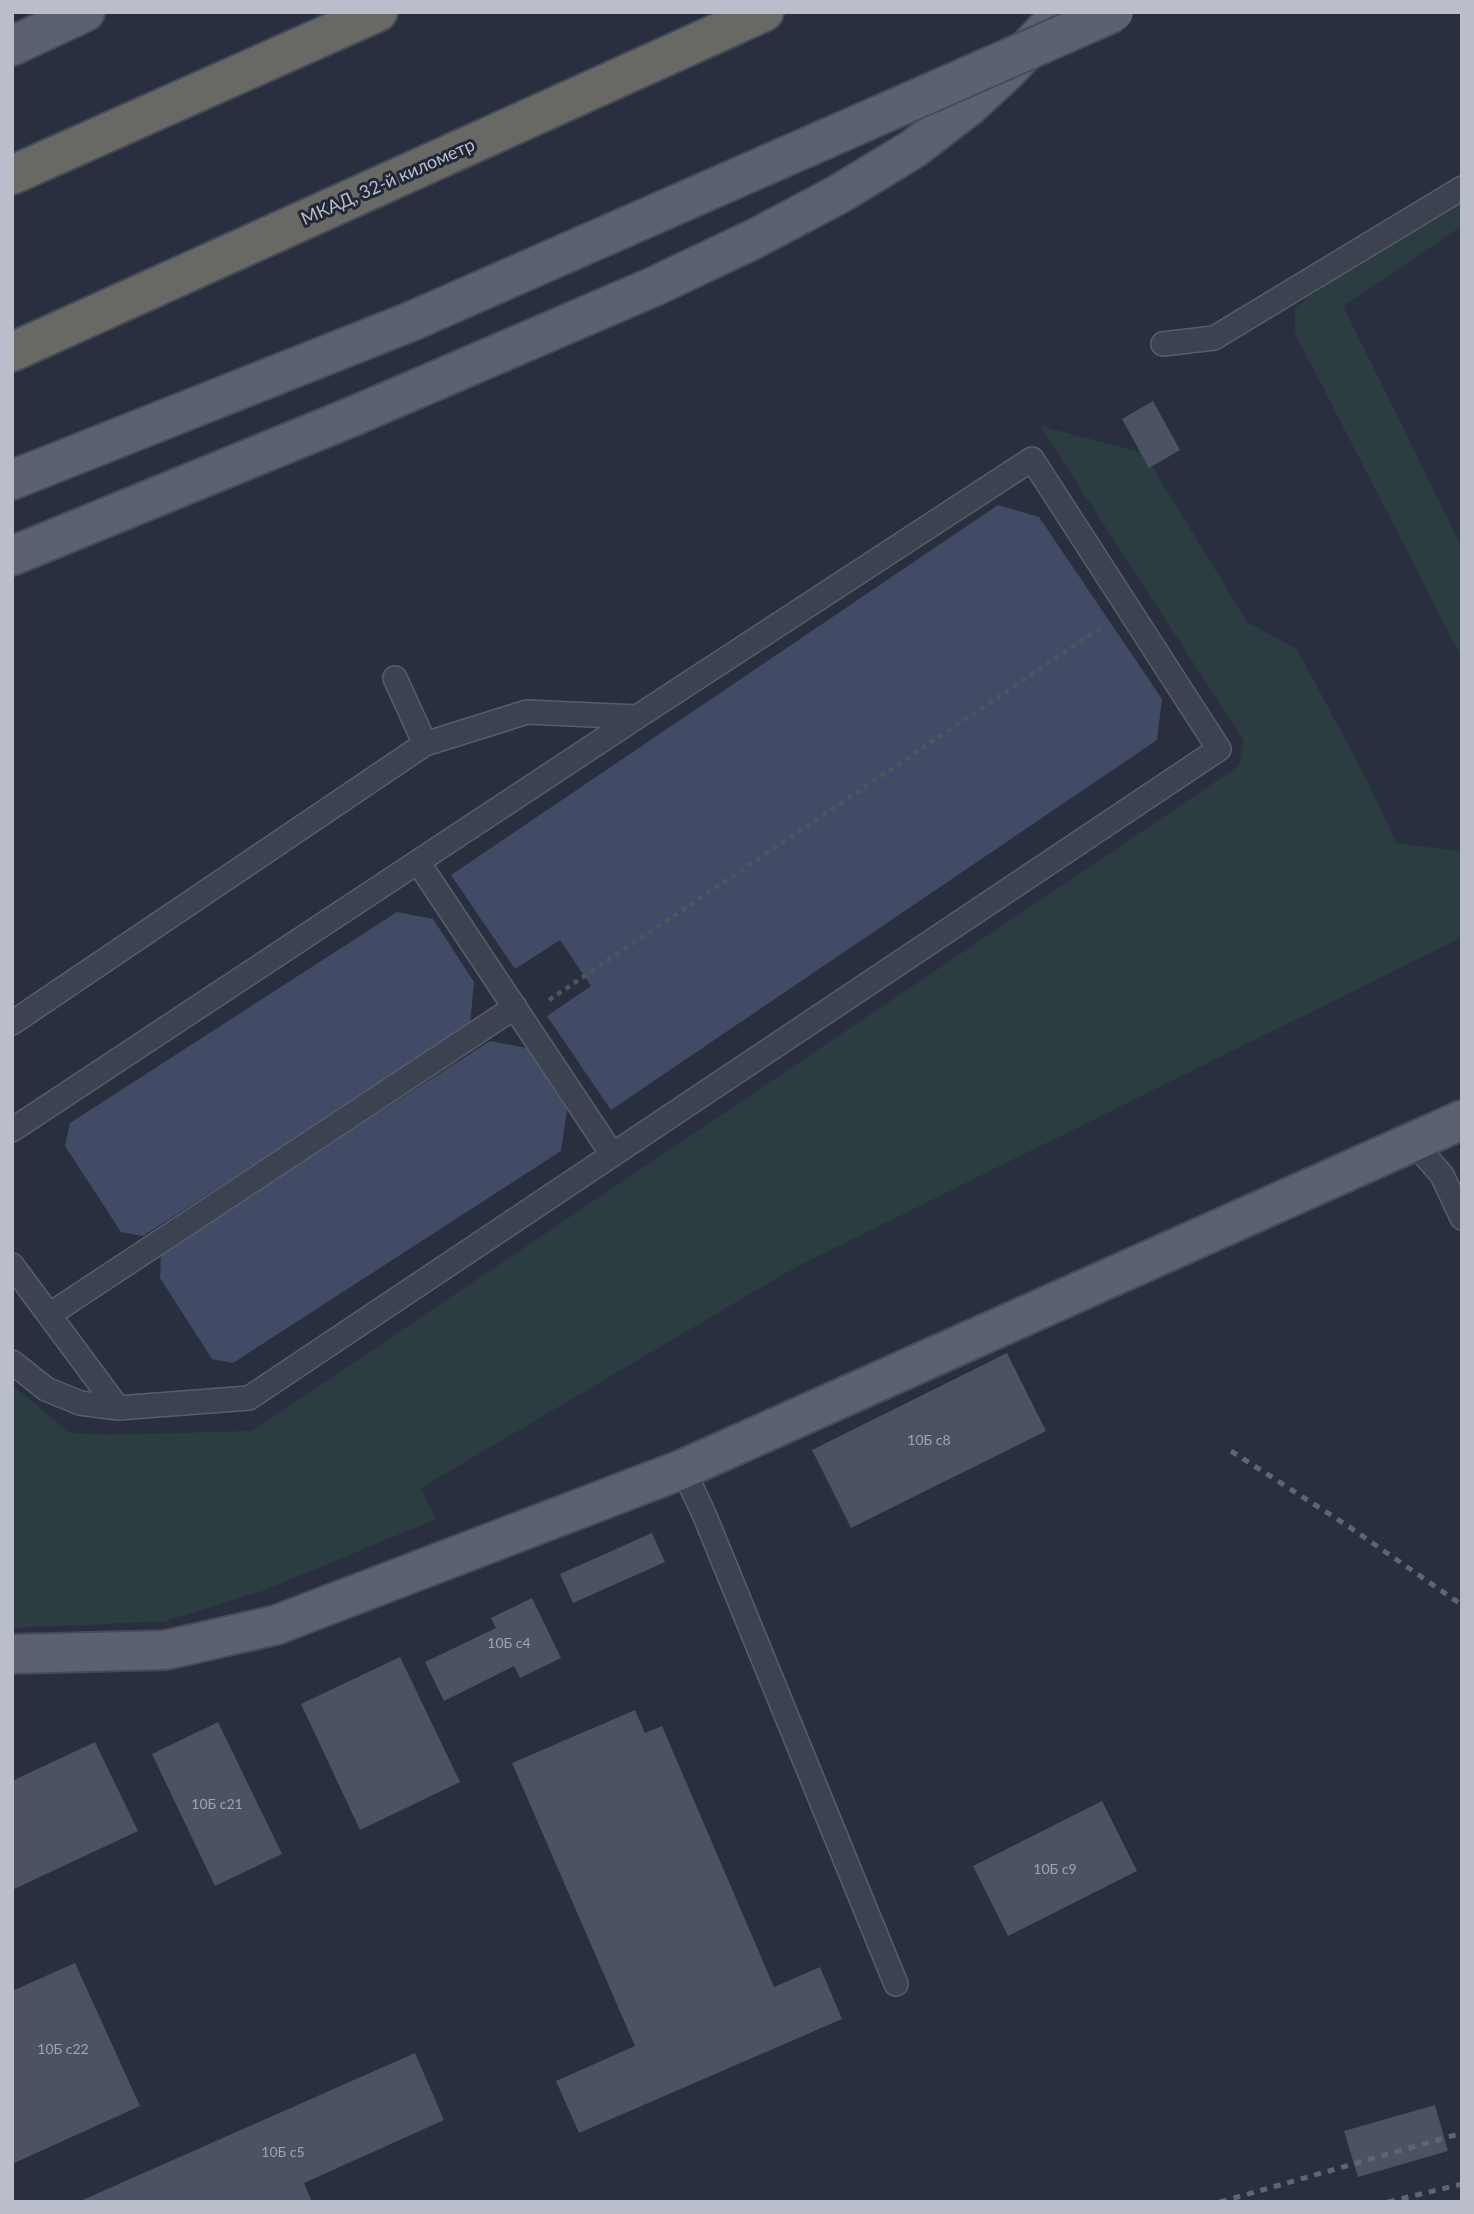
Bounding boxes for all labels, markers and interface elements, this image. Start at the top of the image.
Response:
street label: МКАД, 32-й километр [298,134,478,230]
house number: 10Б с8 [907,1432,951,1448]
house number: 10Б с4 [487,1635,531,1651]
house number: 10Б с21 [191,1796,243,1812]
house number: 10Б с9 [1033,1861,1077,1877]
house number: 10Б с22 [37,2041,89,2057]
house number: 10Б с5 [261,2144,305,2160]

